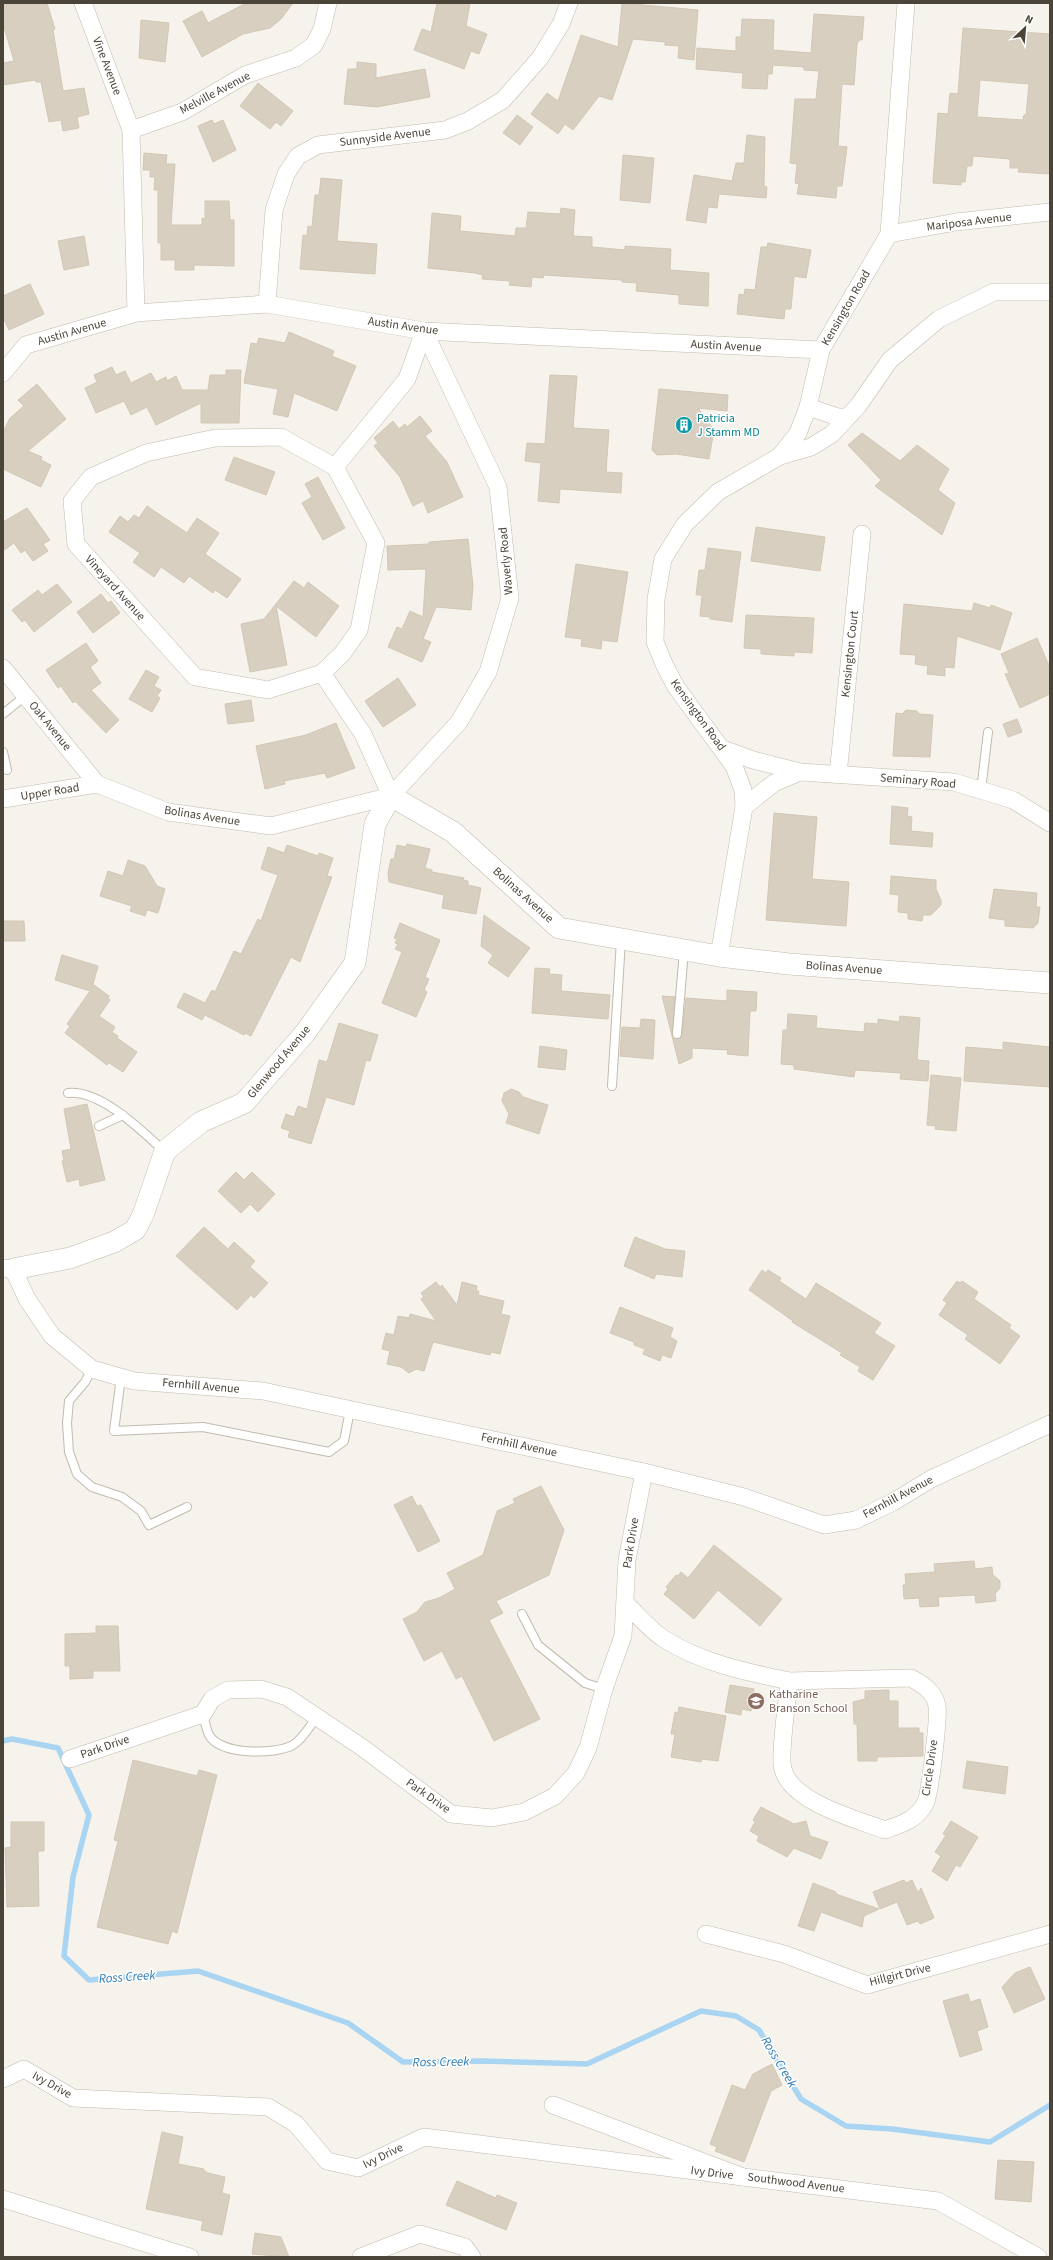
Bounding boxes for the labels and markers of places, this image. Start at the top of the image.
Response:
place label: Patricia J Stamm MD [697,410,760,441]
building icon: Patricia J Stamm MD [674,415,694,435]
place label: Katharine Branson School [769,1686,848,1717]
school or university icon: Katharine Branson School [746,1691,766,1711]

